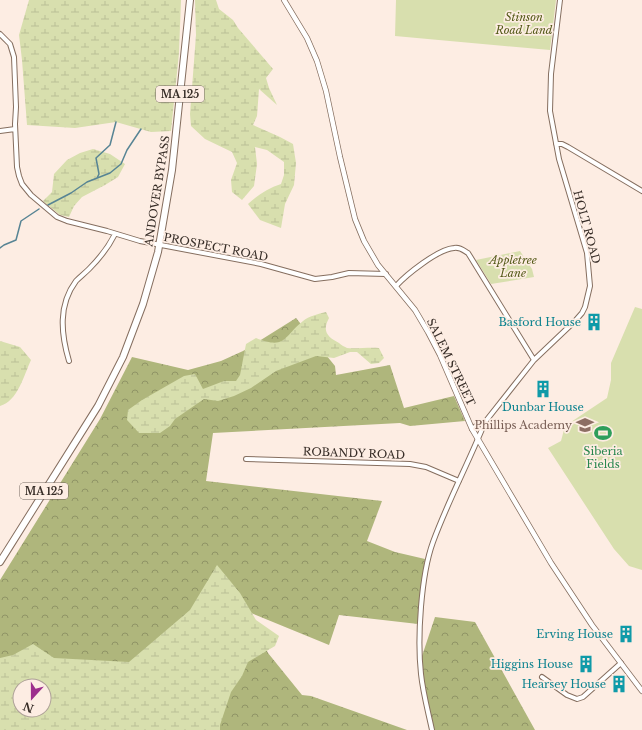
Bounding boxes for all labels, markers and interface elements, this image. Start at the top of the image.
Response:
park label: Stinson Road Land [495,10,553,37]
road number: MA 125 [156,86,204,102]
street label: ANDOVER BYPASS [141,135,173,248]
street label: HOLT ROAD [570,189,604,266]
street label: PROSPECT ROAD [162,230,270,264]
park label: Appletree Lane [487,253,537,280]
building icon: Basford House [584,312,604,332]
place label: Basford House [498,315,581,329]
street label: SALEM STREET [424,316,478,408]
building icon: Dunbar House [533,379,553,399]
place label: Dunbar House [502,400,584,414]
school or university icon: Phillips Academy [575,415,595,435]
place label: Phillips Academy [474,418,572,432]
sports icon: Siberia Fields [593,423,613,443]
street label: ROBANDY ROAD [303,444,406,462]
place label: Siberia Fields [583,444,624,471]
road number: MA 125 [20,483,68,499]
building icon: Erving House [616,624,636,644]
place label: Erving House [536,627,613,641]
building icon: Higgins House [576,654,596,674]
place label: Higgins House [491,657,573,671]
building icon: Hearsey House [609,674,629,694]
place label: Hearsey House [522,677,606,691]
north arrow [12,678,52,718]
text: N [20,699,36,716]

